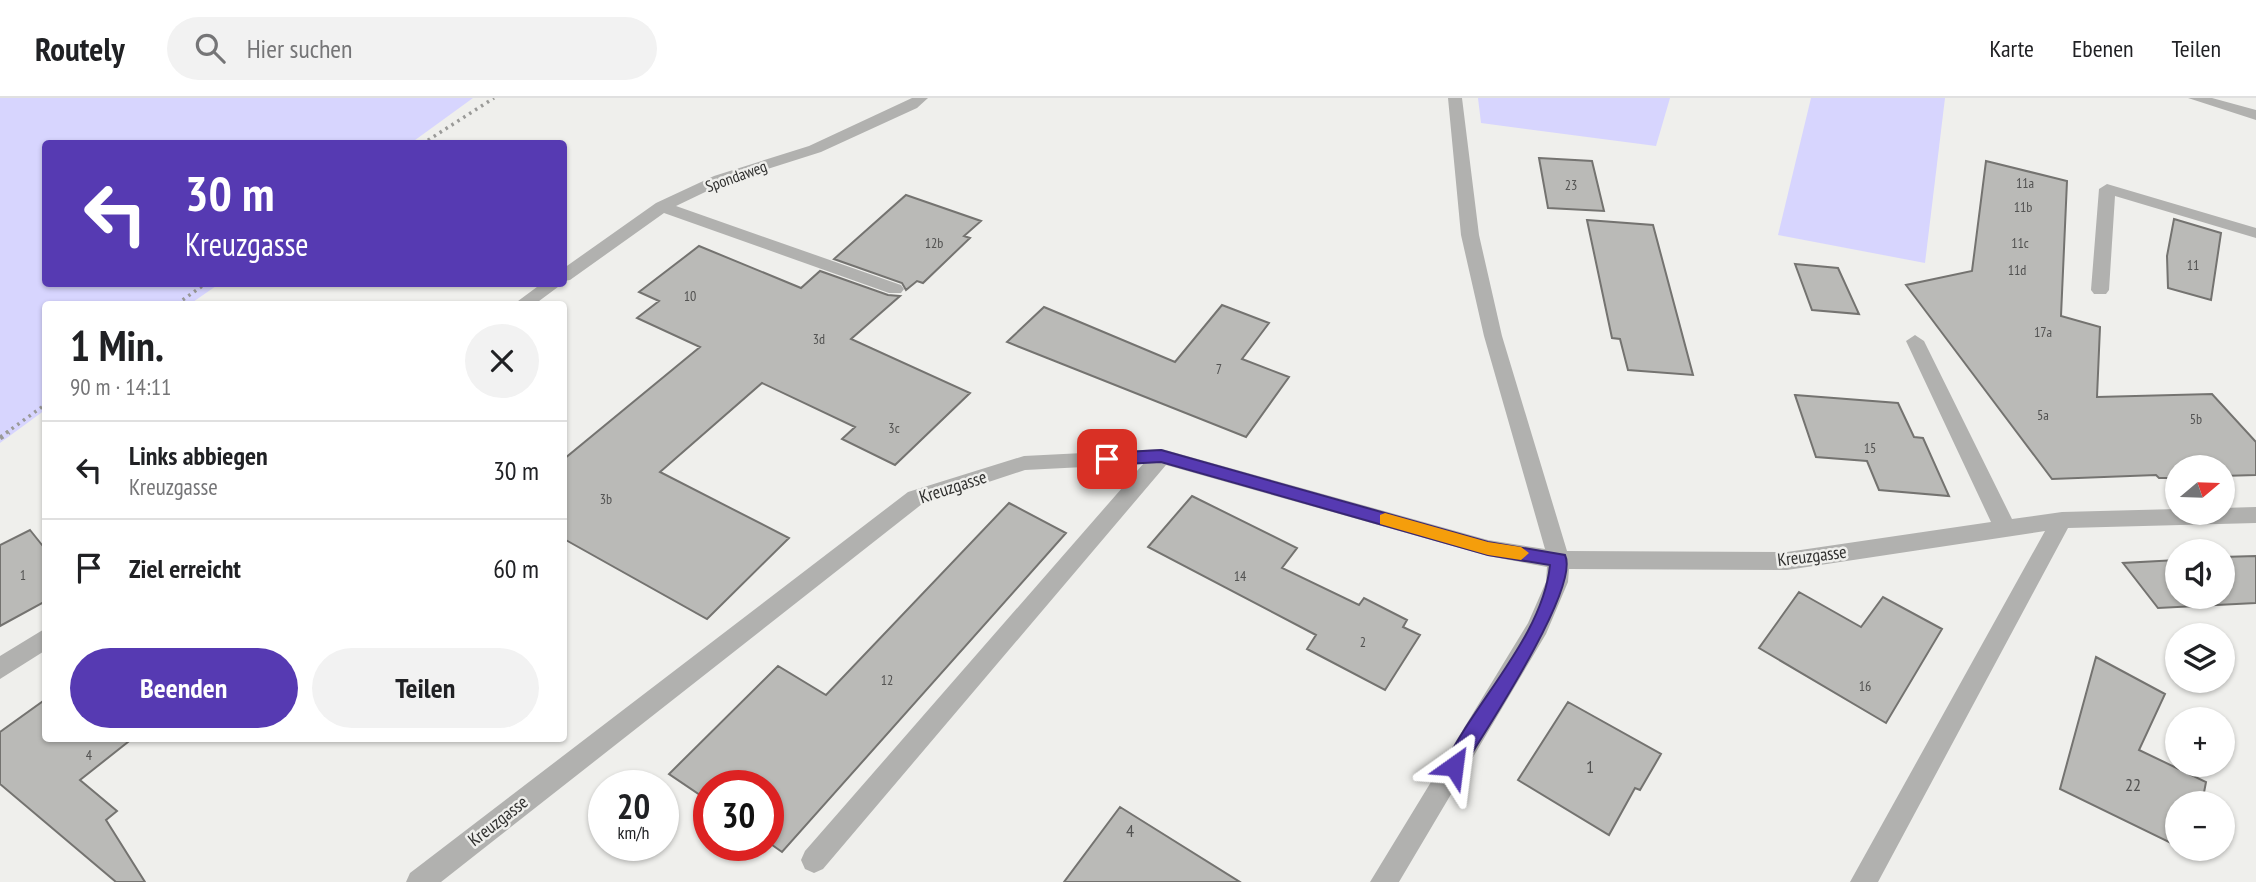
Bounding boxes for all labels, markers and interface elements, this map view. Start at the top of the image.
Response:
search box [167,17,657,80]
text: Routely [35,27,125,70]
icon: search [191,29,229,67]
text: Hier suchen [247,32,353,65]
text: Karte [1990,33,2034,64]
text: Ebenen [2072,33,2134,64]
text: Teilen [2172,33,2221,64]
street label: Spondaweg [703,156,769,196]
text: 30 m [185,161,274,225]
icon: left [70,168,161,259]
house number: 11a [2016,174,2034,192]
house number: 23 [1565,176,1577,194]
house number: 11b [2014,198,2032,216]
text: Kreuzgasse [185,223,309,265]
house number: 12b [925,234,943,252]
house number: 11c [2011,234,2029,252]
house number: 11 [2187,256,2199,274]
house number: 11d [2008,261,2026,279]
house number: 10 [684,287,696,305]
text: 1 Min. [70,318,164,373]
house number: 17a [2034,323,2052,341]
button: close [465,324,539,398]
house number: 3d [813,330,825,348]
house number: 7 [1216,360,1222,378]
text: 90 m · 14:11 [70,372,171,401]
house number: 5a [2037,406,2049,424]
house number: 5b [2190,410,2202,428]
house number: 3c [888,419,900,437]
pin [1077,429,1137,489]
text: Links abbiegen [129,439,268,472]
house number: 15 [1864,439,1876,457]
icon: arrive [1088,440,1126,478]
icon: left [70,451,108,489]
text: 30 m [493,454,539,487]
north arrow [2165,455,2235,525]
map controls [2165,455,2235,861]
street label: Kreuzgasse [916,465,989,508]
text: Kreuzgasse [129,472,218,501]
house number: 3b [600,490,612,508]
button: sound [2165,539,2235,609]
street label: Kreuzgasse [1776,540,1848,571]
icon: arrive [70,549,108,587]
text: Ziel erreicht [129,552,241,585]
text: 60 m [493,552,539,585]
house number: 1 [20,566,26,584]
house number: 14 [1234,567,1247,585]
button: layers [2165,623,2235,693]
house number: 2 [1360,633,1366,651]
button: Beenden [70,648,298,728]
button: Teilen [312,648,539,728]
house number: 12 [881,671,893,689]
house number: 16 [1859,677,1871,695]
button: + [2165,707,2235,777]
position arrow [1417,729,1491,803]
house number: 4 [86,746,93,764]
house number: 1 [1586,755,1594,778]
speed limit sign: 30 [693,770,784,861]
house number: 22 [2125,773,2141,796]
text: 20 [617,783,650,829]
street label: Kreuzgasse [463,790,532,851]
button: − [2165,791,2235,861]
house number: 4 [1126,819,1134,842]
text: km/h [618,821,649,844]

